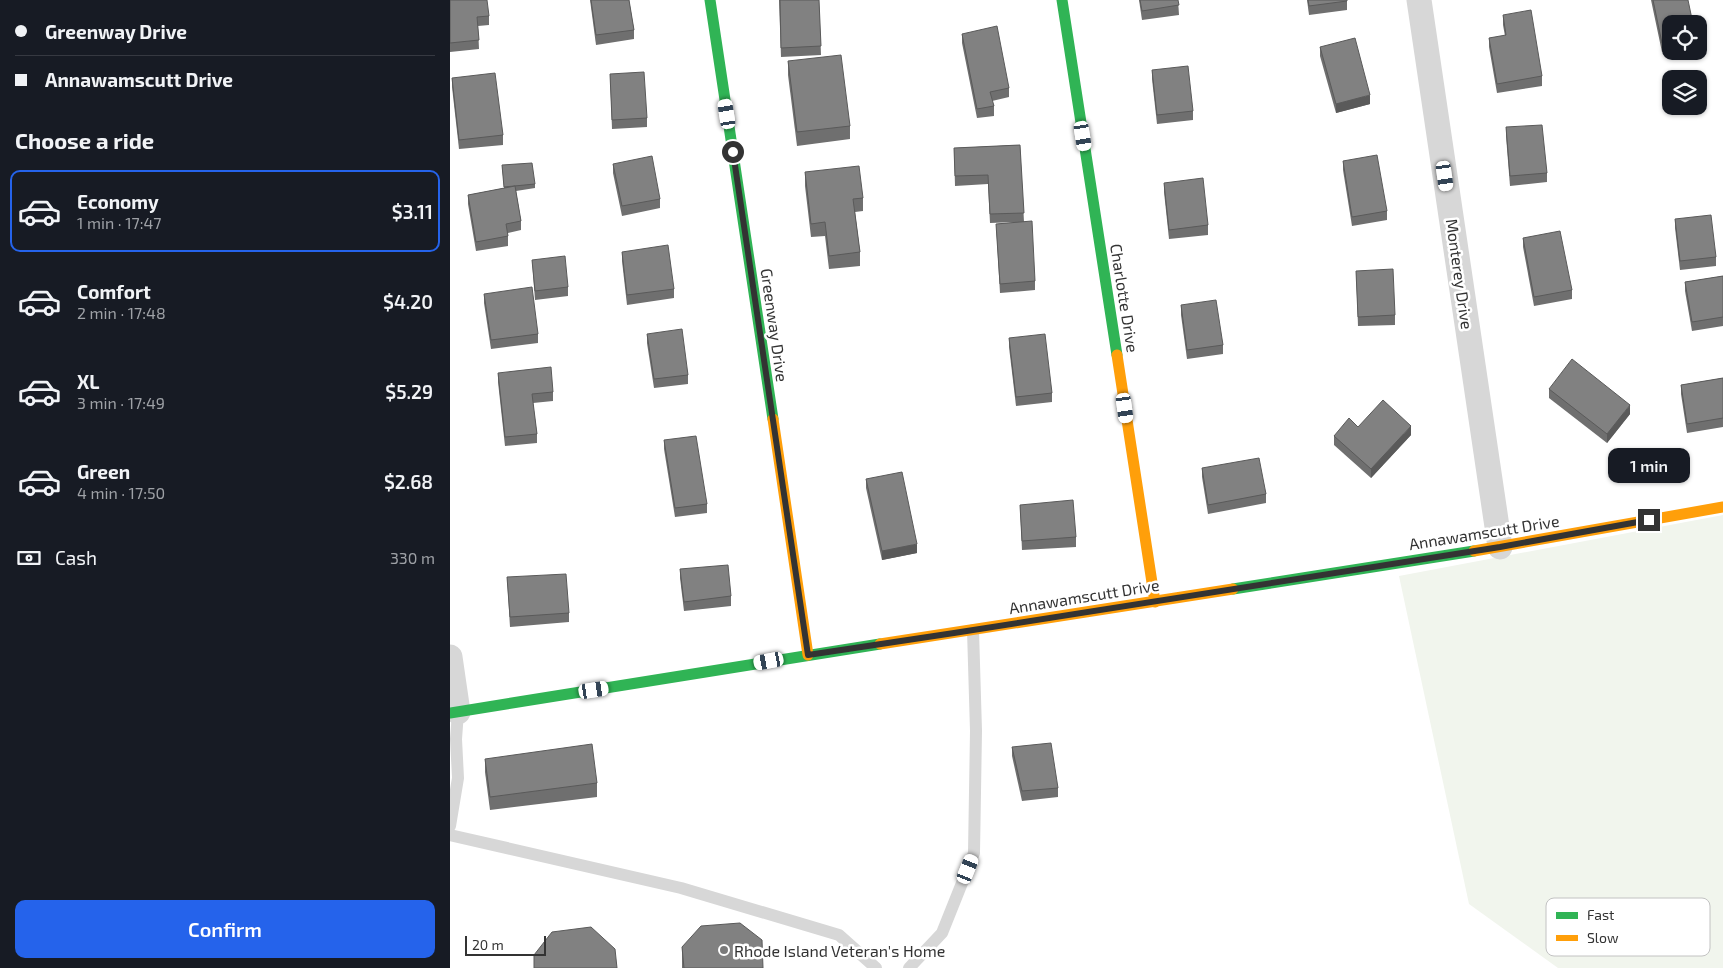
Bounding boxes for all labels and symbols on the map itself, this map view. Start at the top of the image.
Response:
car [717,98,736,130]
car [1073,120,1092,152]
route start [722,141,744,163]
car [1435,160,1454,192]
street label: Monterey Drive [1443,217,1477,331]
street label: Charlotte Drive [1107,242,1143,354]
street label: Greenway Drive [758,267,792,383]
car [1115,392,1134,424]
callout: 1 min [1608,448,1690,482]
route end [1638,509,1660,531]
street label: Annawamscutt Drive [1407,511,1561,553]
street label: Annawamscutt Drive [1007,575,1161,617]
car [752,651,785,671]
car [578,680,609,700]
car [955,852,980,886]
legend [1546,898,1710,956]
text: Fast [1587,906,1614,923]
text: Slow [1587,929,1619,946]
scale bar [465,933,546,956]
place label: Rhode Island Veteran's Home [734,941,945,960]
marker: Rhode Island Veteran's Home [718,944,730,956]

